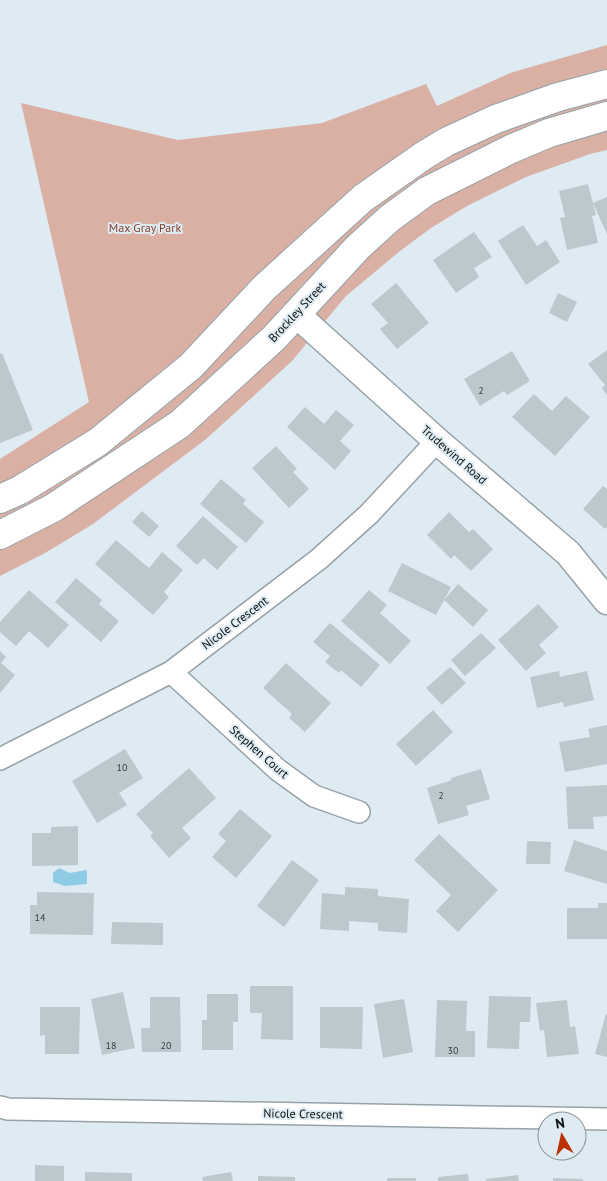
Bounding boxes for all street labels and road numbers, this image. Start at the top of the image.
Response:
street label: Brockley Street [265,278,328,345]
street label: Trudewind Road [418,422,490,487]
street label: Nicole Crescent [198,593,271,652]
street label: Stephen Court [227,722,292,781]
street label: Nicole Crescent [263,1105,343,1122]

